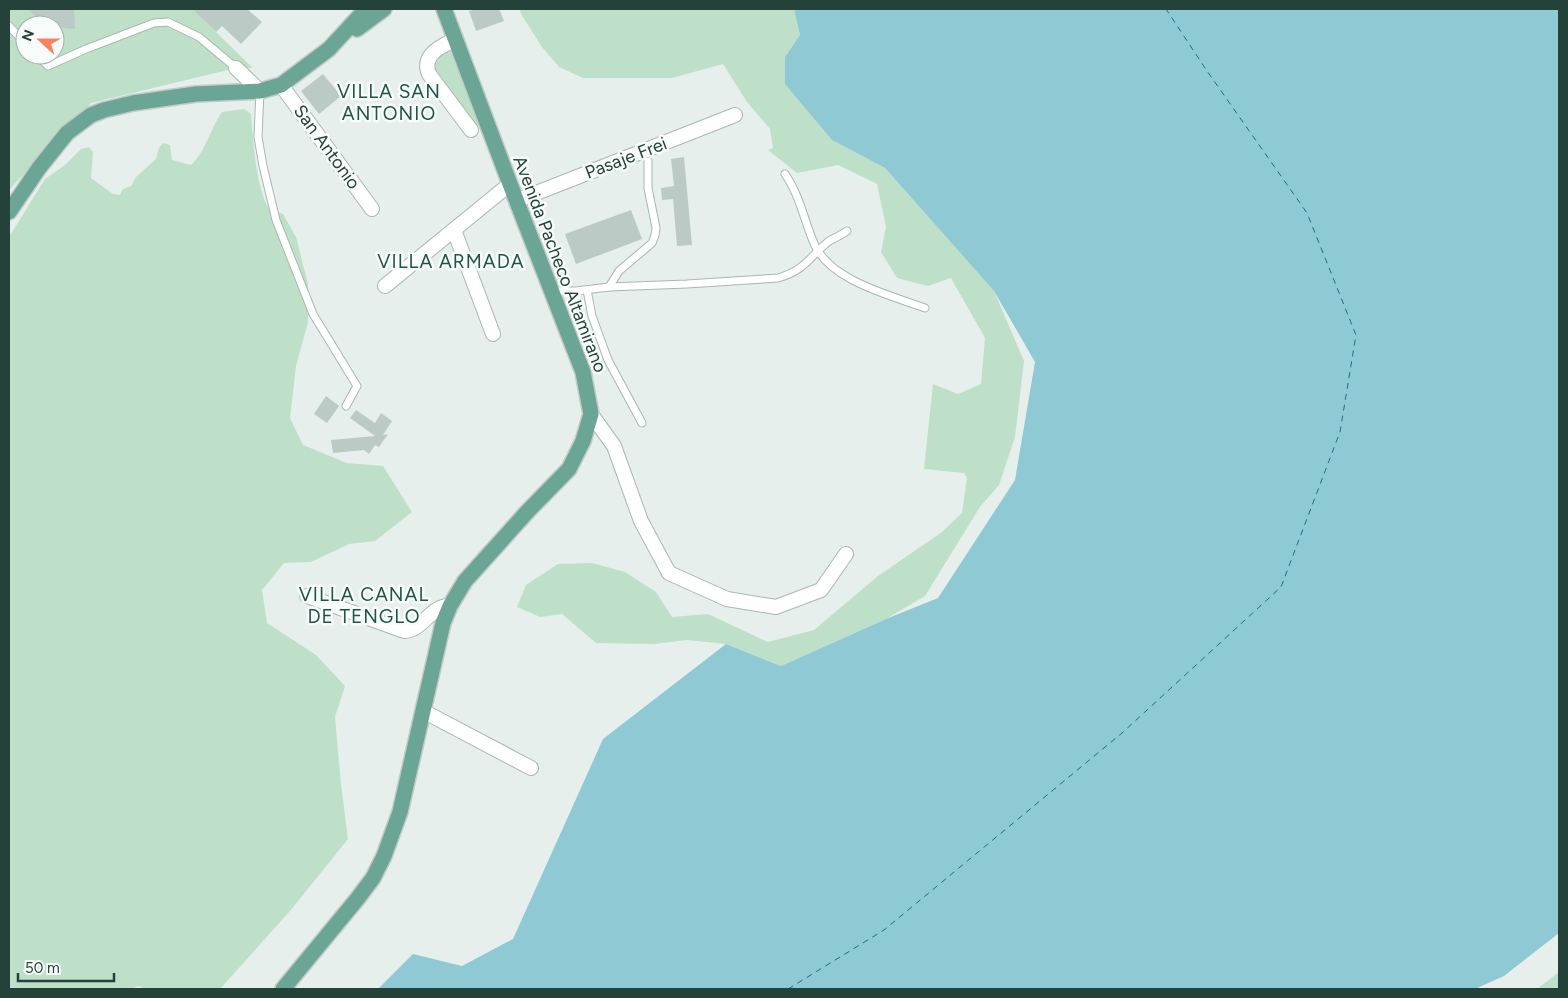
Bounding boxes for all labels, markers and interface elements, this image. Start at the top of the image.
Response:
north arrow [15,15,65,65]
text: N [18,27,38,44]
district label: VILLA SAN ANTONIO [337,80,441,125]
street label: San Antonio [289,101,365,193]
street label: Pasaje Frei [582,132,670,184]
street label: Avenida Pacheco Altamirano [508,153,612,375]
district label: VILLA ARMADA [377,250,525,273]
district label: VILLA CANAL DE TENGLO [299,583,429,628]
scale bar [18,950,114,982]
text: 50 m [25,959,60,977]

